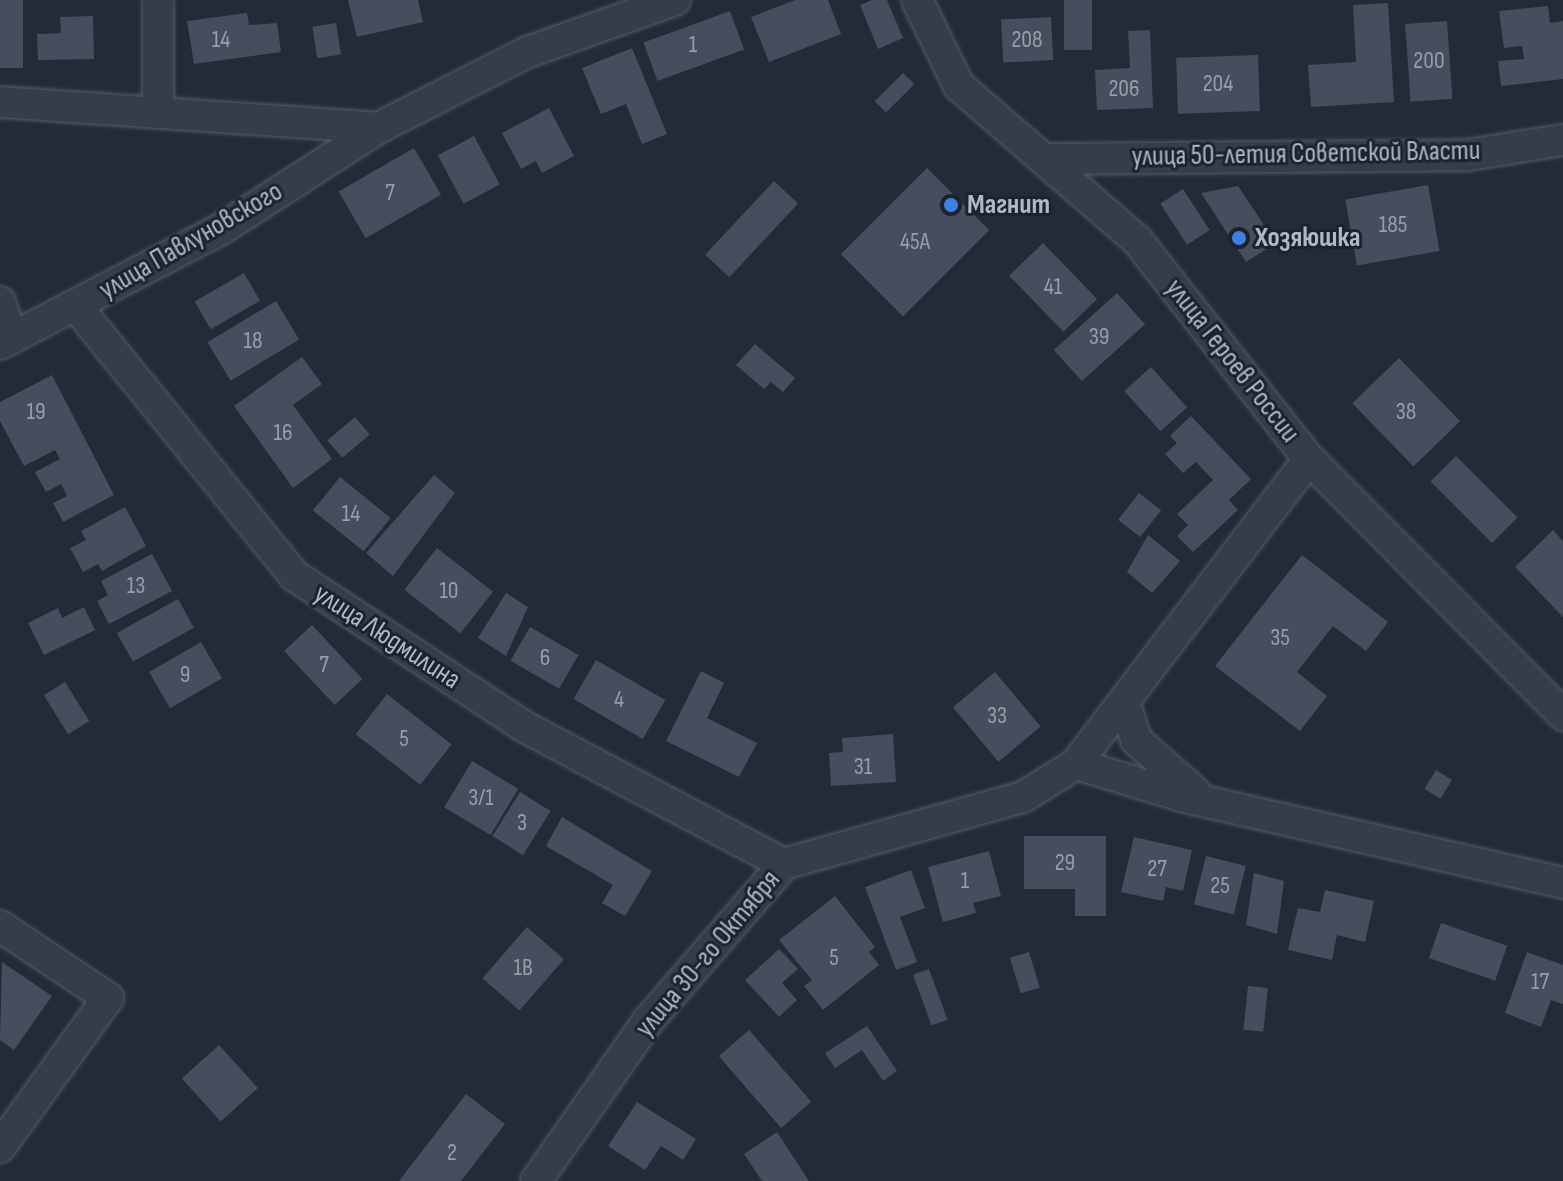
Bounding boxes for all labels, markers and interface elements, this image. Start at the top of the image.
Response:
house number: 14 [212,26,230,54]
house number: 208 [1011,26,1043,54]
house number: 1 [689,31,697,59]
house number: 200 [1413,47,1445,75]
house number: 204 [1203,70,1233,98]
house number: 206 [1108,75,1140,103]
street label: улица 50-летия Советской Власти [1131,134,1481,174]
street label: улица Павлуновского [93,175,289,307]
house number: 7 [385,179,395,207]
place label: Магнит [967,188,1050,222]
marker: Магнит [942,196,960,214]
house number: 185 [1379,211,1407,239]
place label: Хозяюшка [1255,221,1361,255]
house number: 45А [900,228,930,256]
marker: Хозяюшка [1230,229,1248,247]
house number: 41 [1044,273,1062,301]
street label: улица Героев России [1158,273,1306,449]
house number: 39 [1089,323,1109,351]
house number: 18 [244,327,262,355]
house number: 19 [26,398,46,426]
house number: 38 [1396,398,1416,426]
house number: 16 [274,419,292,447]
house number: 14 [342,500,360,528]
house number: 13 [127,572,145,600]
street label: улица Людмилина [307,577,467,697]
house number: 10 [439,577,459,605]
house number: 35 [1270,624,1290,652]
house number: 6 [540,644,550,672]
house number: 7 [319,651,329,679]
house number: 9 [180,661,190,689]
house number: 4 [614,686,624,714]
house number: 33 [987,702,1007,730]
house number: 5 [399,725,409,753]
house number: 31 [854,753,872,781]
house number: 3/1 [468,784,494,812]
house number: 3 [517,809,527,837]
house number: 29 [1055,849,1075,877]
house number: 27 [1147,855,1167,883]
street label: улица 30-го Октября [628,864,788,1044]
house number: 1 [961,867,969,895]
house number: 25 [1210,872,1230,900]
house number: 5 [829,944,839,972]
house number: 1В [513,954,533,982]
house number: 17 [1531,968,1549,996]
house number: 2 [447,1139,457,1167]

